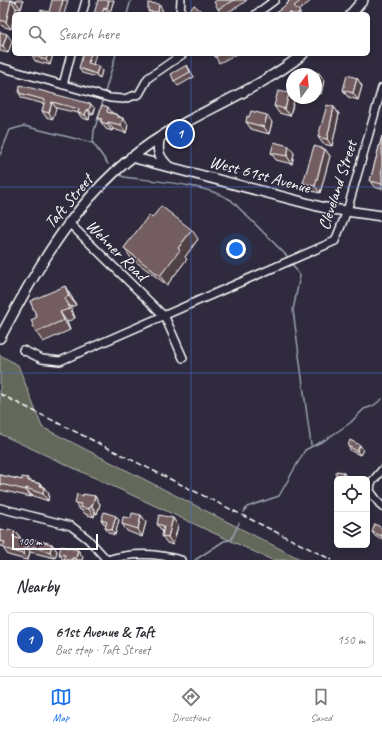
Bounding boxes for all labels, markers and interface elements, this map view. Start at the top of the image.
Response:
search box [12,12,370,56]
icon: search [26,23,48,45]
text: Search here [58,25,119,44]
north arrow [286,68,322,104]
pin: 1 [167,119,193,149]
street label: Cleveland Street [313,136,363,232]
street label: West 61st Avenue [207,151,314,198]
street label: Taft Street [40,168,99,233]
street label: Wehner Road [82,215,153,287]
your location [226,239,246,259]
map controls [334,476,370,548]
button: locate [334,476,370,512]
button: layers [334,512,370,548]
scale bar [12,532,98,551]
text: 100 m [18,534,42,548]
text: Nearby [16,576,59,597]
text: 61st Avenue & Taft [55,623,154,642]
text: 1 [27,632,33,648]
text: 150 m [337,632,365,648]
text: Bus stop · Taft Street [55,642,150,658]
tab: Map [50,686,72,724]
tab: Directions [172,686,210,724]
tab: Saved [310,686,332,724]

